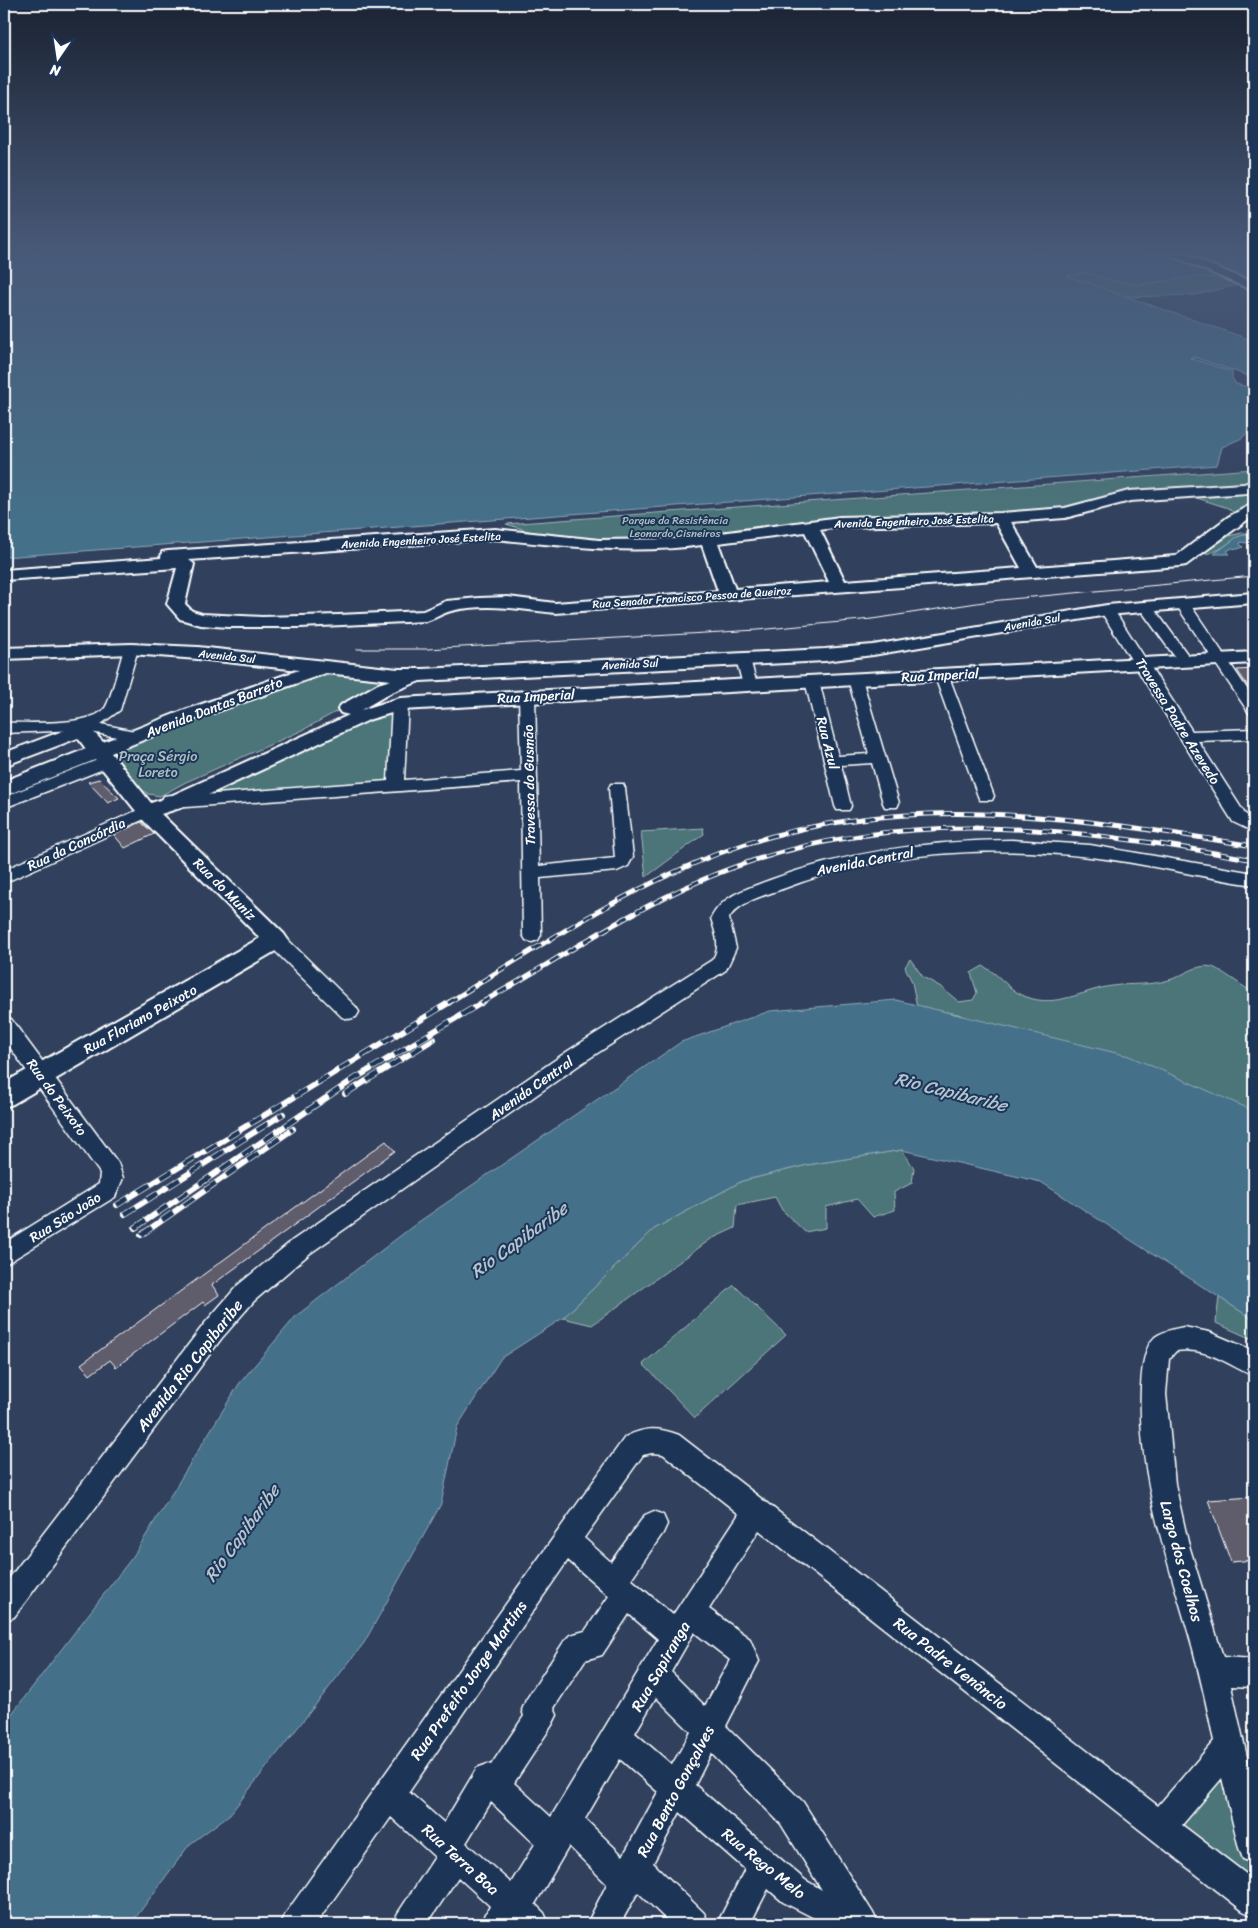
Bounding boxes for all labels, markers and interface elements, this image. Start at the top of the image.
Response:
north arrow [32,32,82,82]
text: N [47,57,64,84]
street label: Avenida Engenheiro José Estelita [833,509,995,534]
park label: Parque da Resistência Leonardo Cisneiros [622,511,728,543]
street label: Avenida Engenheiro José Estelita [340,527,502,554]
street label: Rua Senador Francisco Pessoa de Queiroz [592,581,793,614]
street label: Avenida Sul [1001,608,1063,637]
street label: Avenida Sul [197,644,257,669]
street label: Avenida Sul [600,653,660,676]
street label: Travessa Padre Azevedo [1128,653,1227,790]
street label: Rua Imperial [901,661,980,690]
street label: Avenida Dantas Barreto [141,670,286,745]
street label: Rua Imperial [497,682,576,711]
street label: Rua Azul [809,714,846,773]
street label: Travessa do Gusmão [516,724,543,846]
park label: Praça Sérgio Loreto [119,744,197,785]
street label: Rua da Concórdia [23,811,130,878]
street label: Avenida Central [813,840,917,883]
street label: Rua do Muniz [187,852,263,927]
street label: Rua Floriano Peixoto [79,978,202,1061]
street label: Avenida Central [483,1049,580,1128]
street label: Rua do Peixoto [20,1053,93,1141]
water label: Rio Capibaribe [892,1063,1012,1122]
street label: Rua São João [24,1185,106,1249]
water label: Rio Capibaribe [463,1192,576,1287]
street label: Avenida Rio Capibaribe [128,1293,251,1439]
water label: Rio Capibaribe [195,1476,290,1589]
street label: Largo dos Coelhos [1151,1497,1212,1626]
street label: Rua Prefeito Jorge Martins [402,1594,535,1766]
street label: Rua Padre Venâncio [887,1609,1014,1718]
street label: Rua Sapiranga [623,1615,698,1717]
street label: Rua Bento Gonçalves [628,1720,723,1862]
street label: Rua Terra Boa [415,1816,506,1903]
street label: Rua Rego Melo [715,1820,812,1907]

